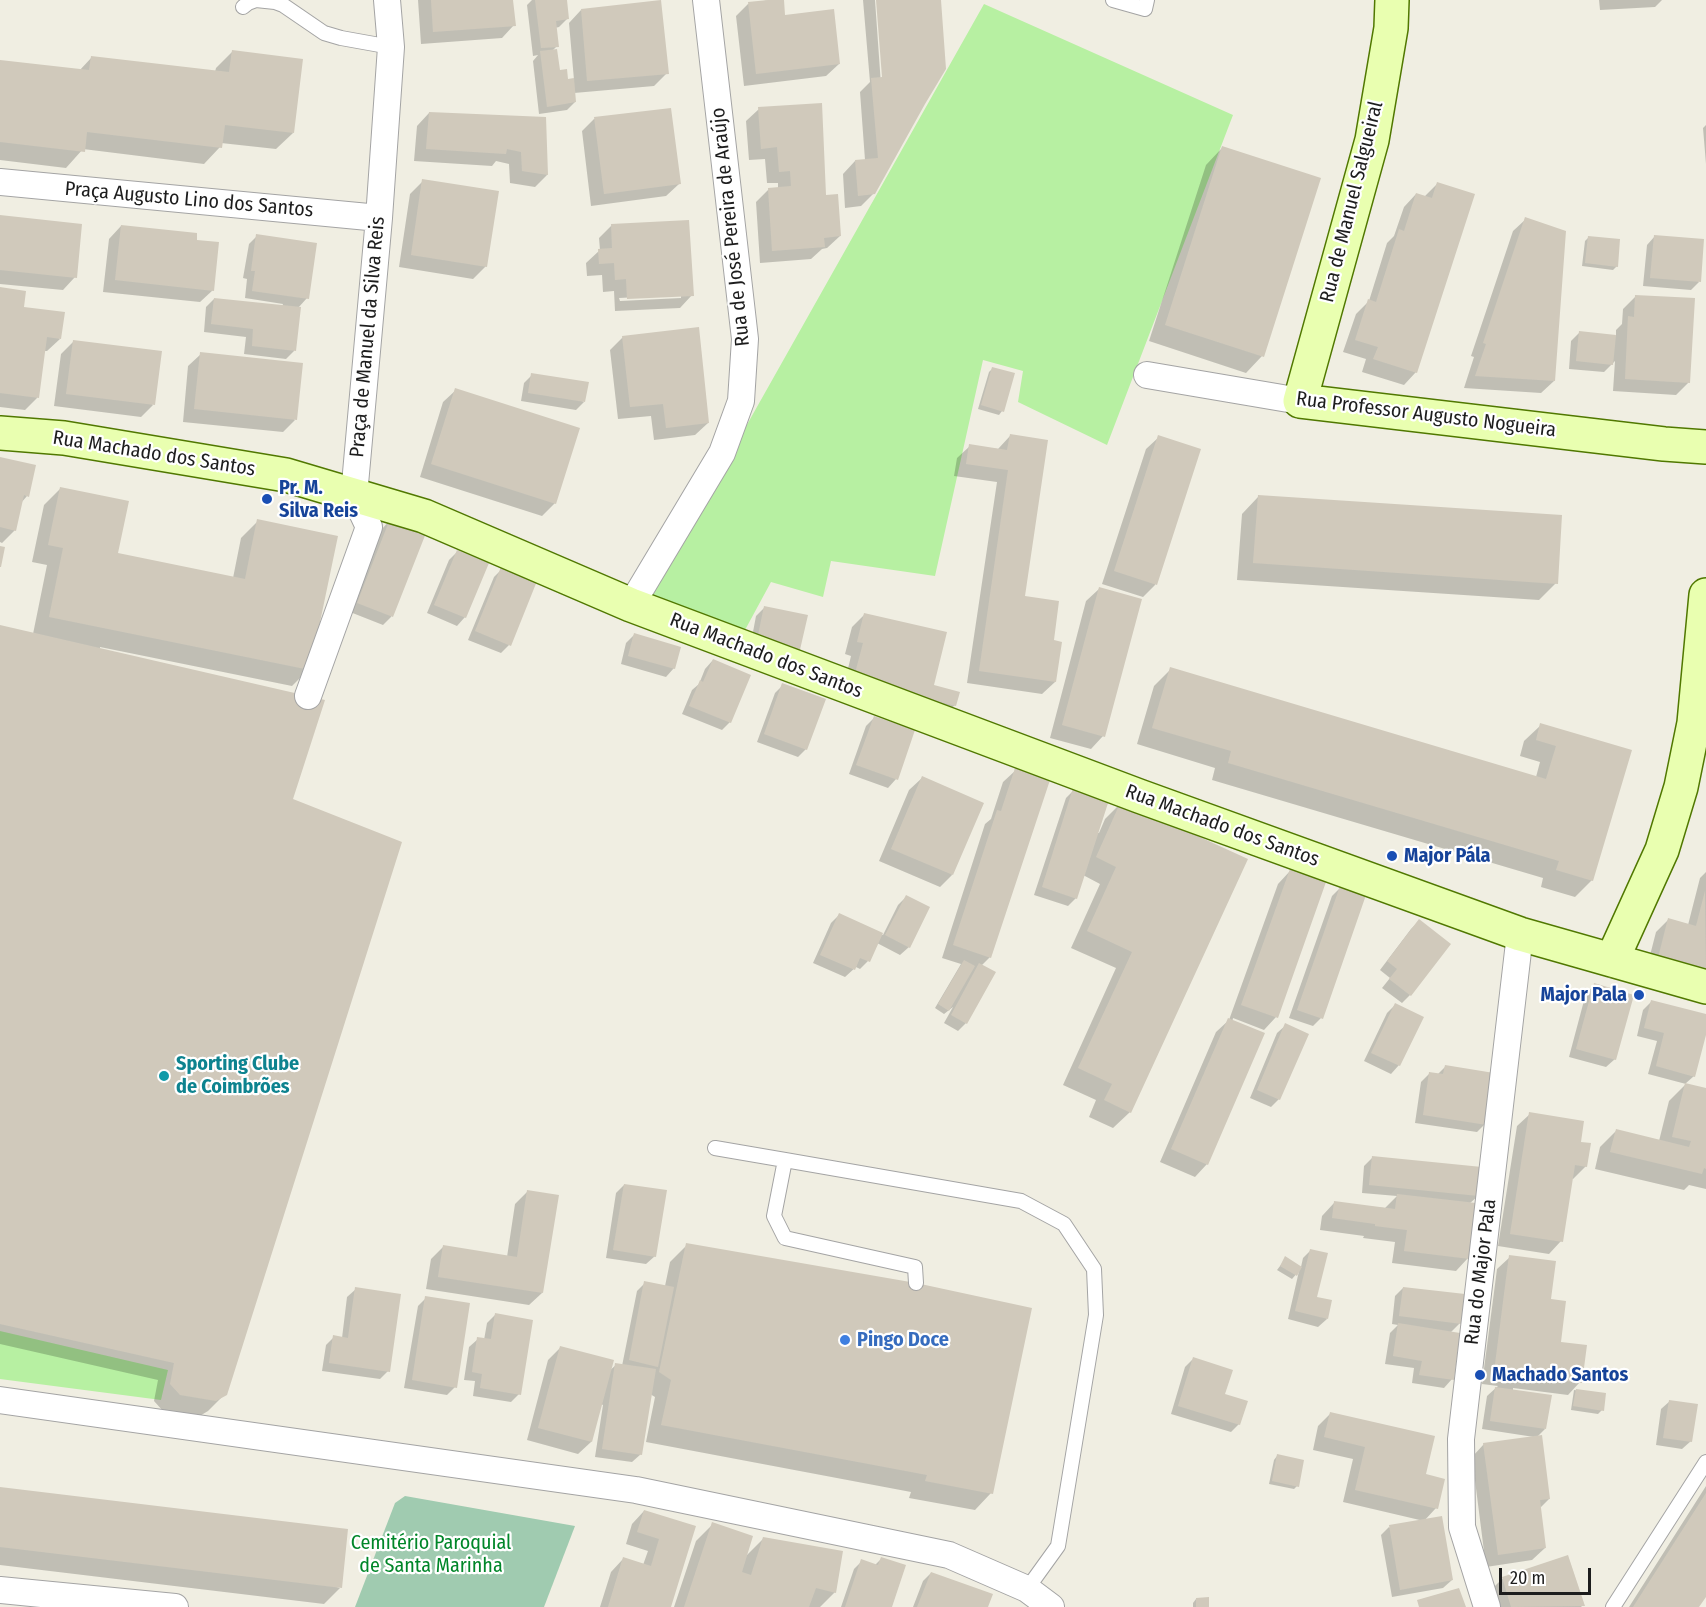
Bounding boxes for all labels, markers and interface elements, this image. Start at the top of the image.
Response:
street label: Rua de Manuel Salgueiral [1315,99,1389,305]
street label: Rua de José Pereira de Araújo [707,106,755,348]
street label: Praça Augusto Lino dos Santos [64,177,314,223]
street label: Praça de Manuel da Silva Reis [346,216,390,458]
street label: Rua Professor Augusto Nogueira [1295,387,1557,443]
street label: Rua Machado dos Santos [51,426,257,482]
place label: Pr. M. Silva Reis [279,476,358,523]
marker: Pr. M. Silva Reis [260,492,274,506]
street label: Rua Machado dos Santos [666,608,866,704]
street label: Rua Machado dos Santos [1122,780,1322,872]
place label: Major Pála [1404,844,1490,868]
marker: Major Pála [1385,849,1399,863]
place label: Major Pala [1541,983,1627,1007]
marker: Major Pala [1632,988,1646,1002]
place label: Sporting Clube de Coimbrões [176,1052,299,1099]
marker: Sporting Clube de Coimbrões [157,1069,171,1083]
street label: Rua do Major Pala [1460,1198,1502,1346]
place label: Pingo Doce [857,1328,949,1352]
marker: Pingo Doce [838,1333,852,1347]
place label: Machado Santos [1492,1363,1628,1387]
marker: Machado Santos [1473,1368,1487,1382]
park label: Cemitério Paroquial de Santa Marinha [351,1531,511,1578]
scale bar [1502,1556,1594,1594]
text: 20 m [1510,1567,1545,1589]

